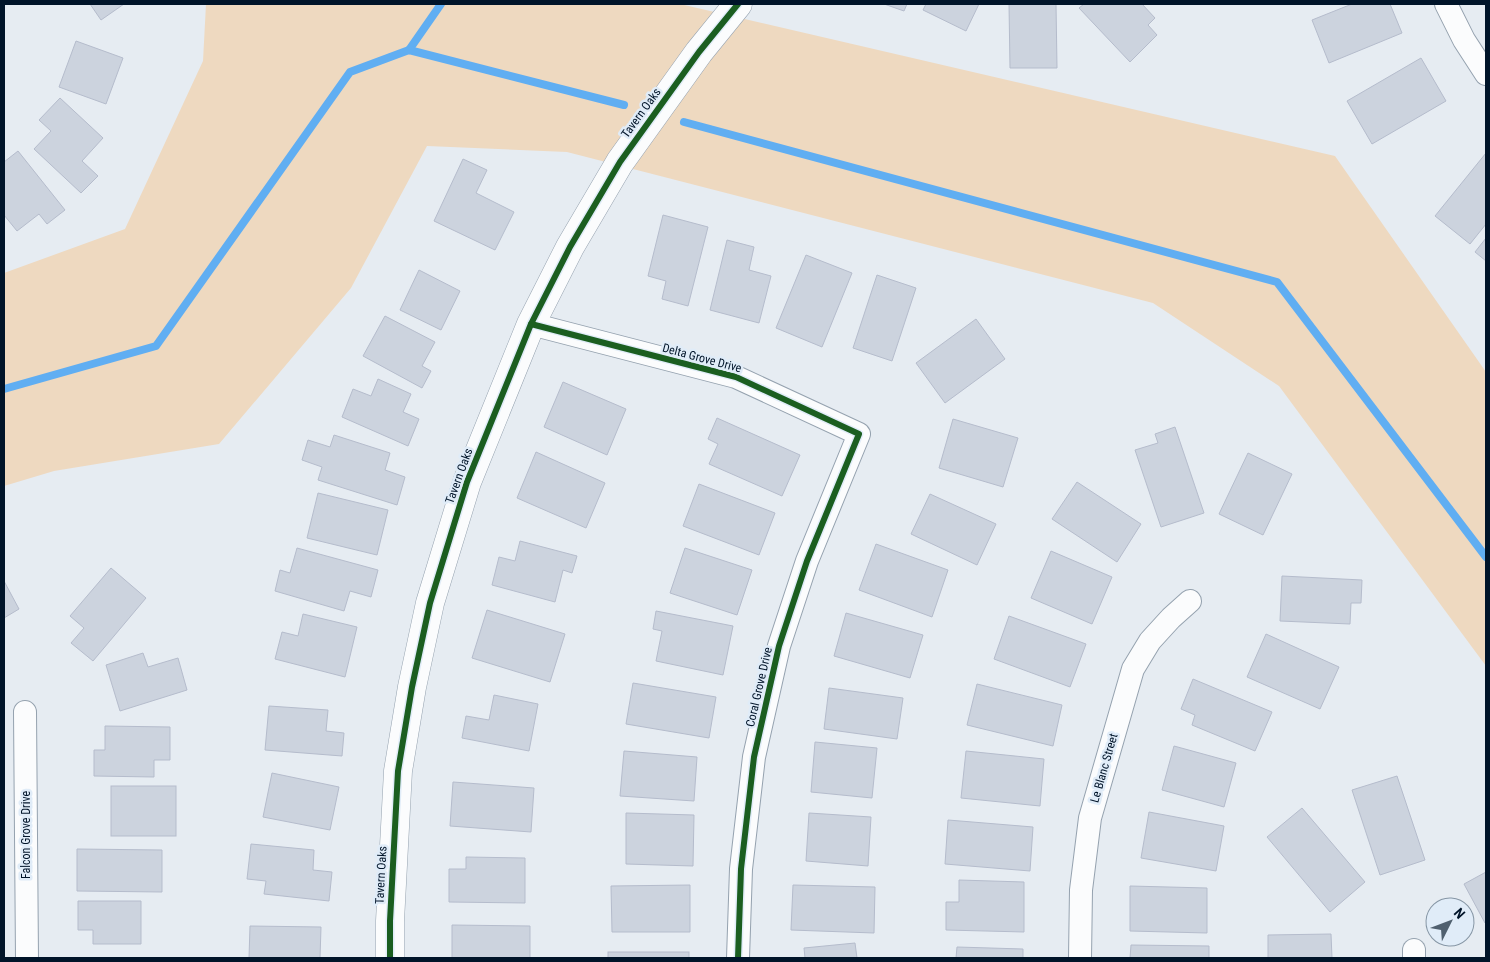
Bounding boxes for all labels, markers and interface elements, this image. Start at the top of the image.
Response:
street label: Tavern Oaks [618,85,664,141]
street label: Delta Grove Drive [661,341,743,375]
street label: Tavern Oaks [443,446,475,506]
street label: Coral Grove Drive [743,645,775,728]
street label: Le Blanc Street [1087,731,1121,804]
street label: Falcon Grove Drive [19,791,33,879]
street label: Tavern Oaks [372,846,390,904]
north arrow [1425,897,1475,947]
text: N [1451,905,1468,922]

